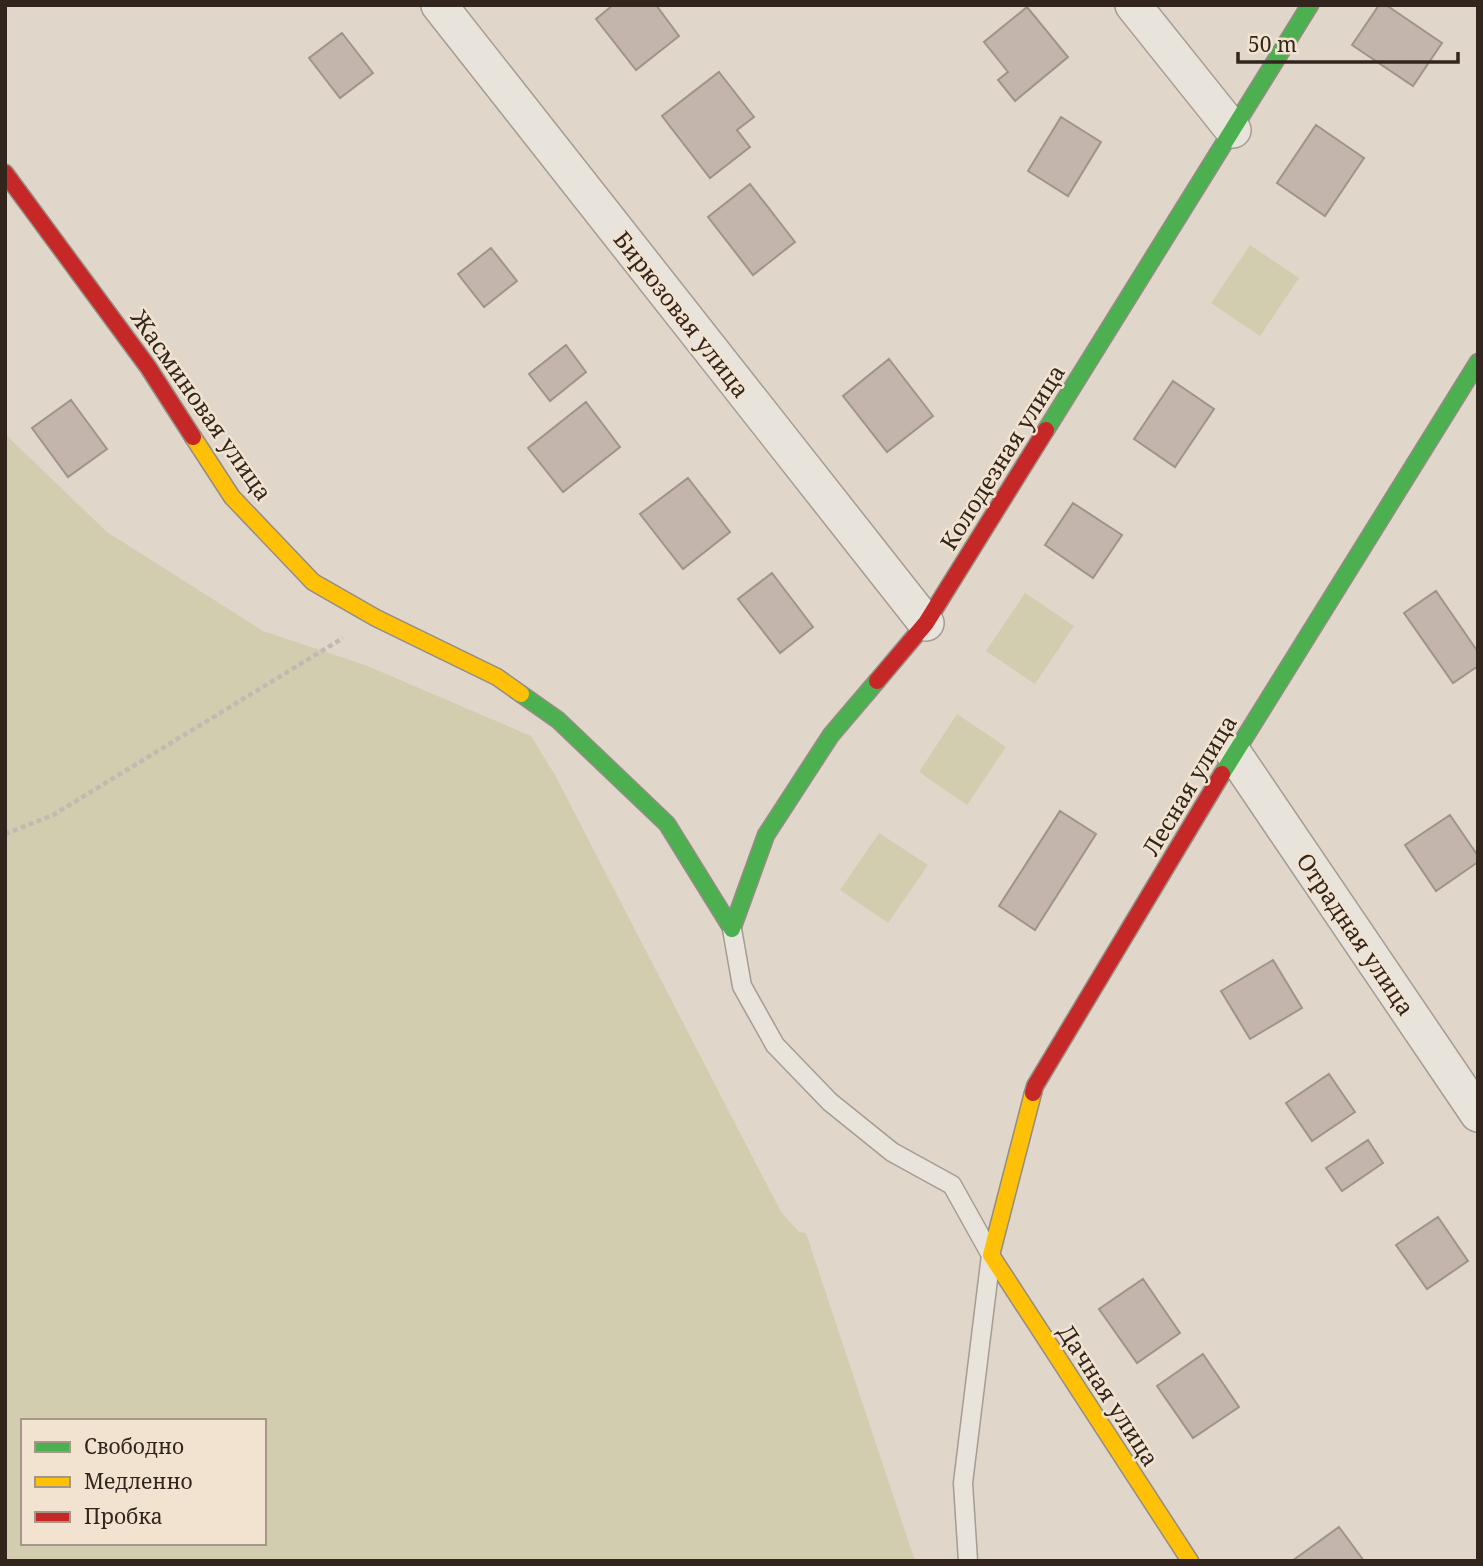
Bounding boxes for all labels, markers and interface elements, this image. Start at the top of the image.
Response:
scale bar [1238,21,1458,65]
text: 50 m [1248,30,1297,58]
street label: Бирюзовая улица [607,224,757,404]
street label: Жасминовая улица [123,302,280,507]
street label: Колодезная улица [932,358,1072,556]
street label: Лесная улица [1134,709,1244,861]
street label: Отрадная улица [1290,846,1422,1022]
street label: Дачная улица [1051,1318,1167,1472]
legend [21,1419,266,1545]
text: Свободно [84,1432,184,1460]
text: Медленно [84,1467,193,1495]
text: Пробка [84,1502,163,1530]

